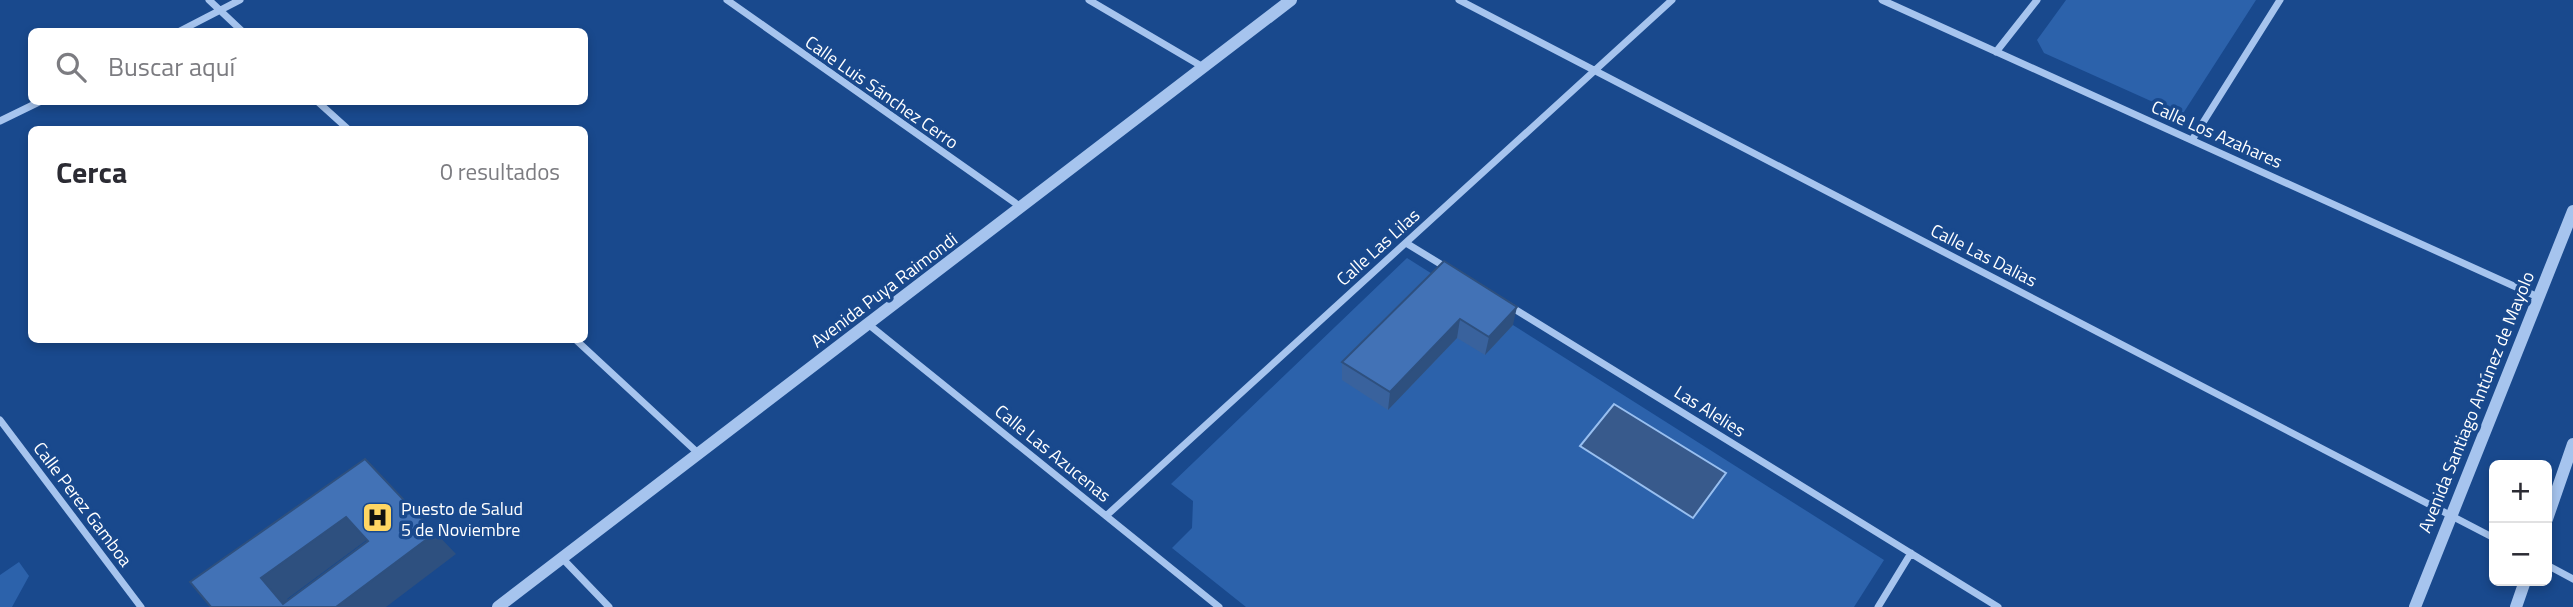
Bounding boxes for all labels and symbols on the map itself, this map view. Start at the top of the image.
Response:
street label: Calle Luis Sánchez Cerro [800,29,964,155]
street label: Calle Los Azahares [2147,93,2287,175]
street label: Calle Las Lilas [1330,202,1426,292]
street label: Calle Las Dalias [1926,217,2042,293]
street label: Avenida Puya Raimondi [805,226,963,354]
street label: Avenida Santiago Antúnez de Mayolo [2411,267,2541,537]
street label: Las Alelies [1669,378,1751,444]
street label: Calle Las Azucenas [989,398,1117,508]
street label: Calle Perez Gamboa [27,436,139,572]
place label: Puesto de Salud 5 de Noviembre [401,495,523,543]
hospital icon: Puesto de Salud 5 de Noviembre [361,501,395,535]

